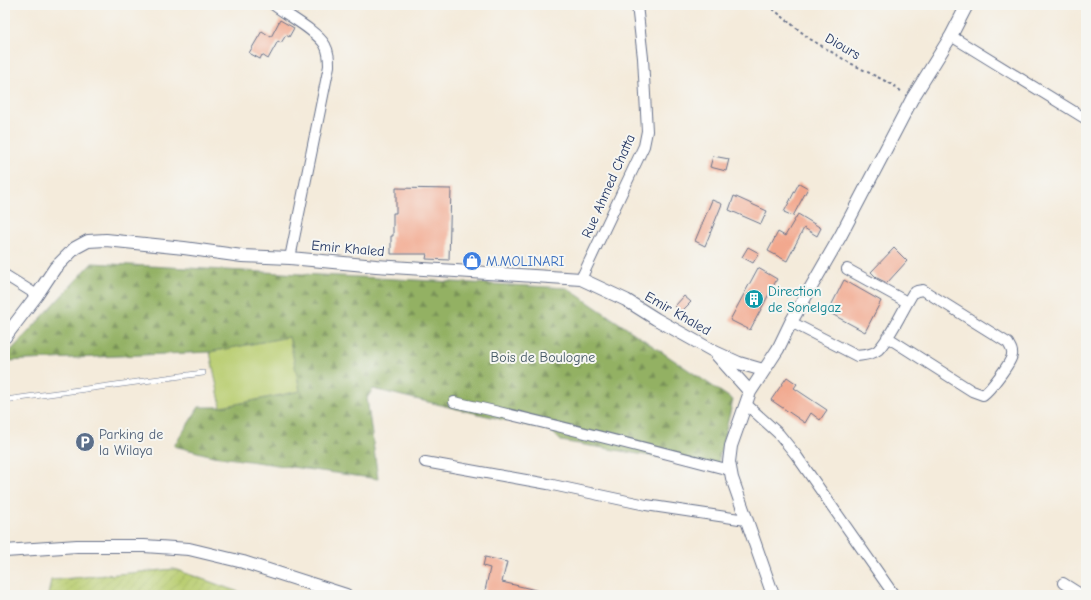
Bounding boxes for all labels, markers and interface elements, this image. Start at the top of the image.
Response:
street label: Diours [822,30,864,63]
street label: Rue Ahmed Chatta [578,132,639,241]
street label: Emir Khaled [311,237,385,260]
shop icon: M.MOLINARI [461,250,483,272]
place label: M.MOLINARI [486,253,564,270]
place label: Direction de Sonelgaz [768,283,841,316]
street label: Emir Khaled [642,288,714,339]
building icon: Direction de Sonelgaz [743,288,765,310]
park label: Bois de Boulogne [491,349,595,366]
place label: Parking de la Wilaya [99,426,163,459]
parking icon: Parking de la Wilaya [74,431,96,453]

